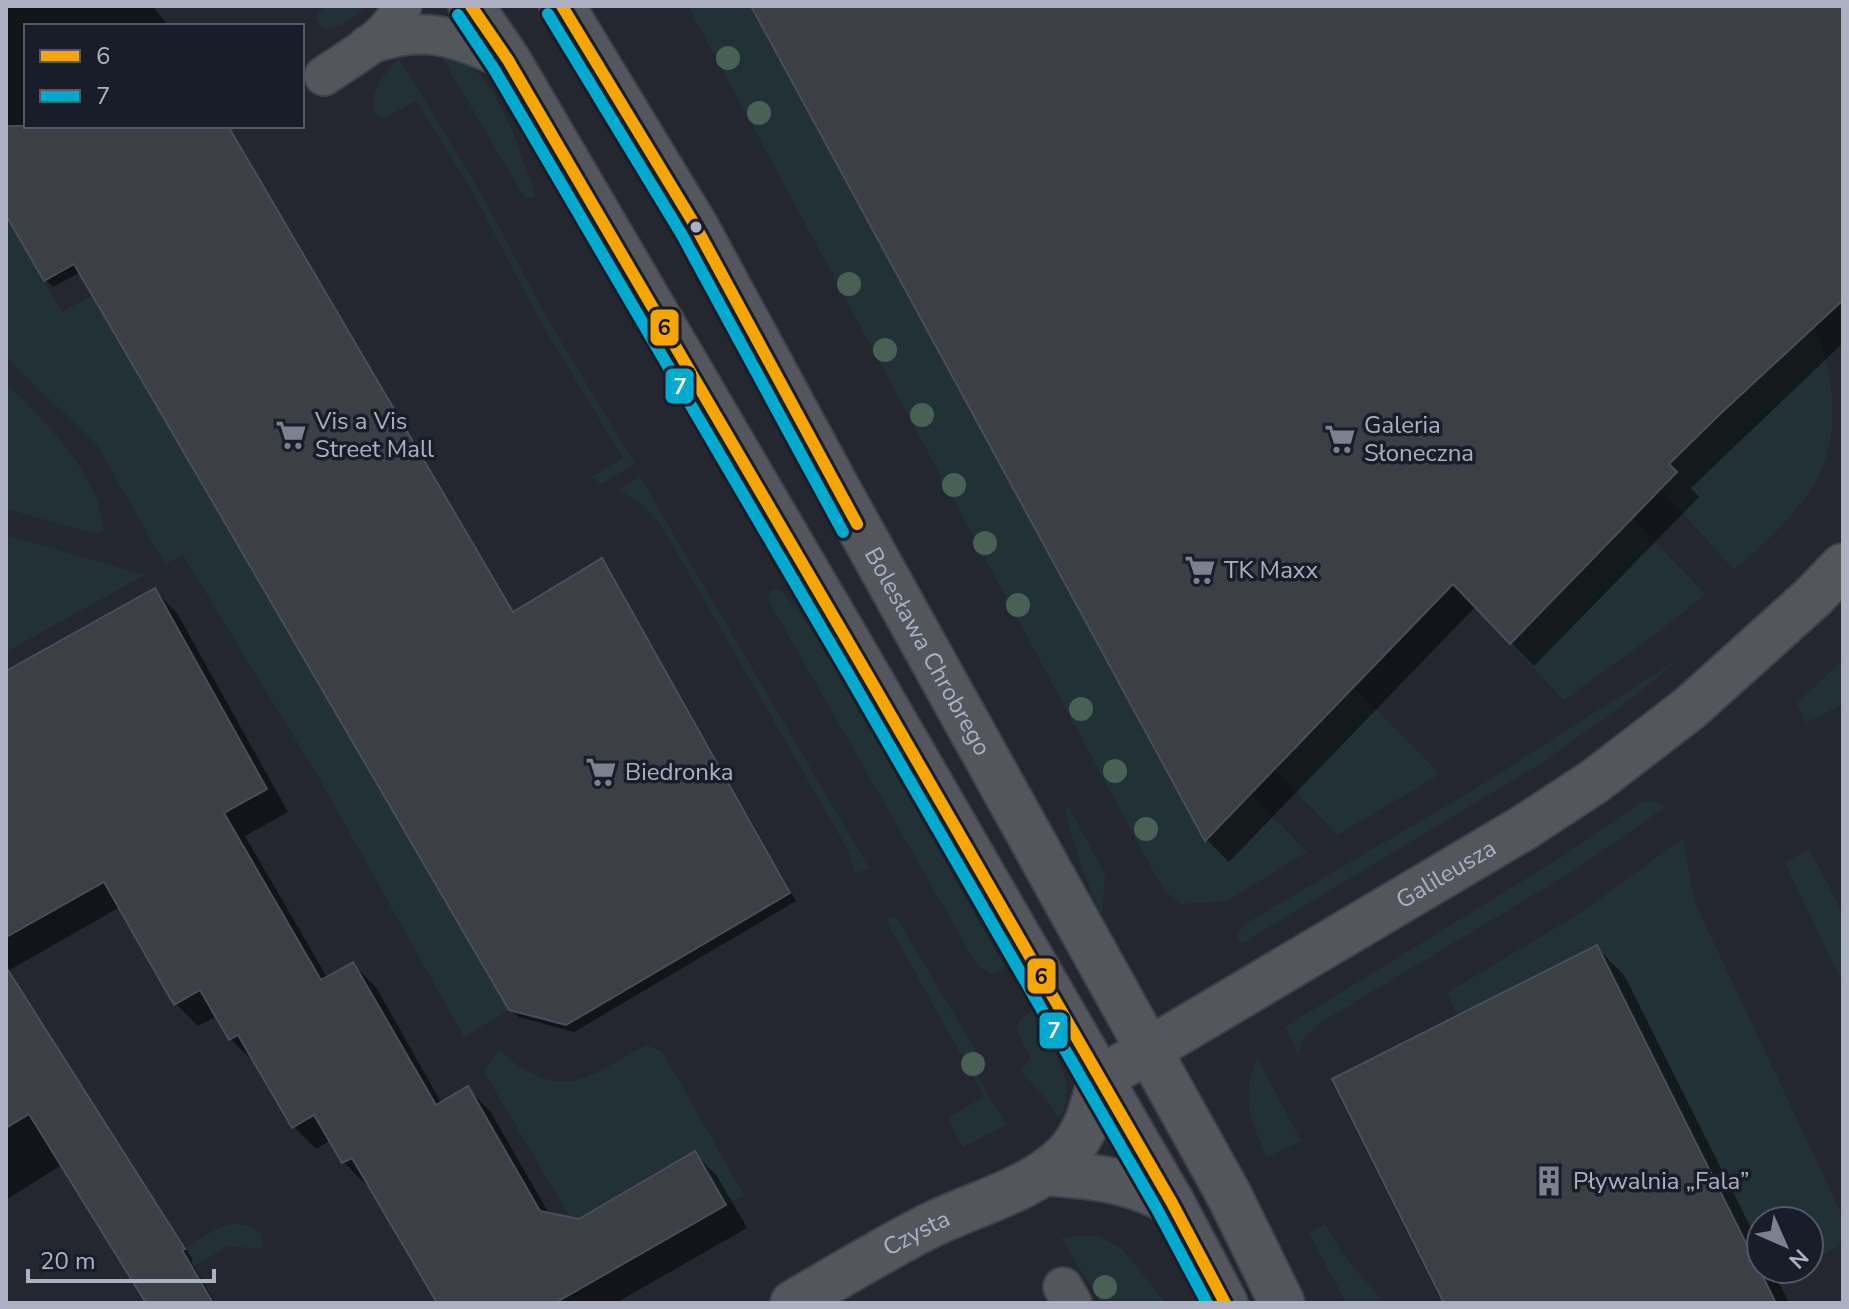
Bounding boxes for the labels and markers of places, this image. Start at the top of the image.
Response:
unlabelled marker [688,219,704,235]
place label: Vis a Vis Street Mall [314,405,434,465]
place label: Galeria Słoneczna [1364,409,1474,469]
supermarket icon: Vis a Vis Street Mall [274,418,308,452]
supermarket icon: Galeria Słoneczna [1323,422,1357,456]
supermarket icon: TK Maxx [1183,553,1217,587]
place label: TK Maxx [1224,554,1318,586]
supermarket icon: Biedronka [584,755,618,789]
place label: Biedronka [625,756,734,788]
building icon: Pływalnia „Fala” [1532,1164,1566,1198]
place label: Pływalnia „Fala” [1573,1165,1749,1197]

